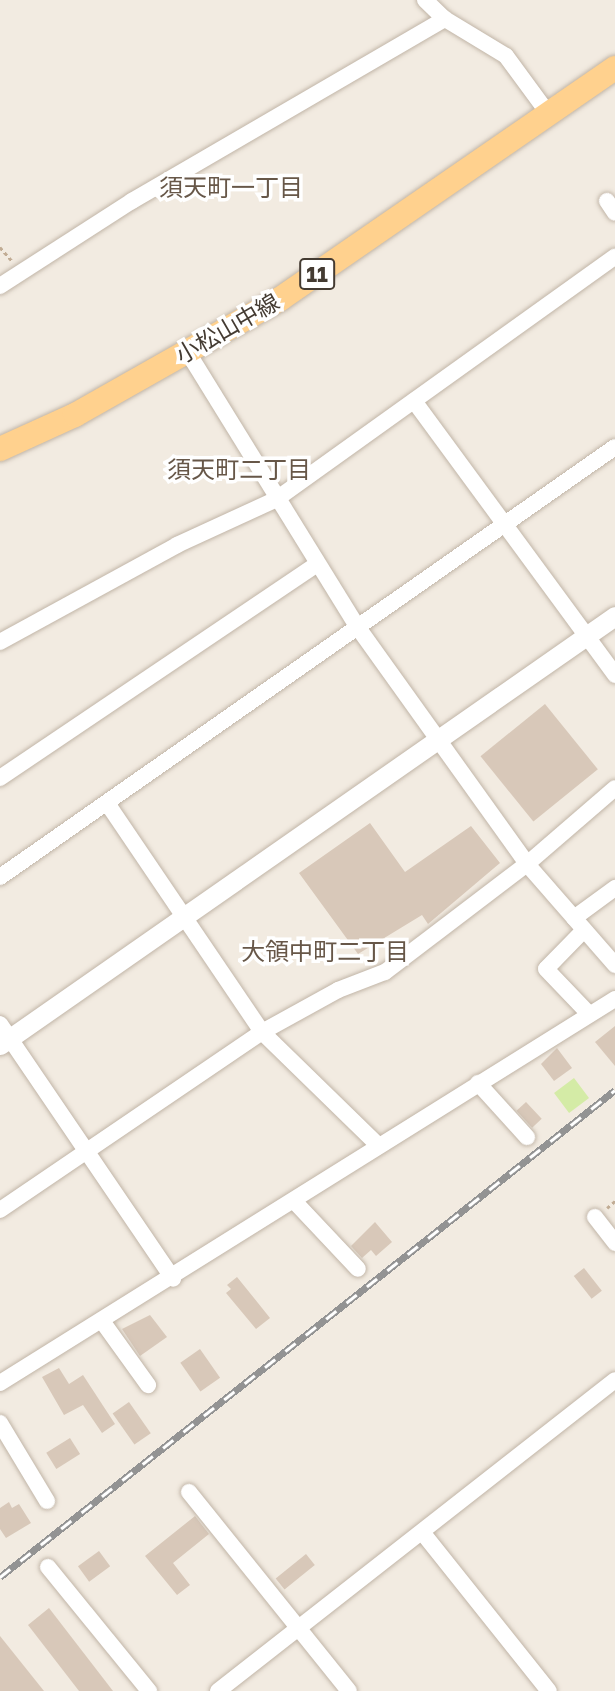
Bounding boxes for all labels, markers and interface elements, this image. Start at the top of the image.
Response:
district label: 須天町一丁目 [159,173,303,201]
road number: 11 [298,256,336,292]
street label: 小松山中線 [170,287,284,369]
district label: 須天町二丁目 [167,455,311,483]
district label: 大領中町二丁目 [241,937,409,965]

